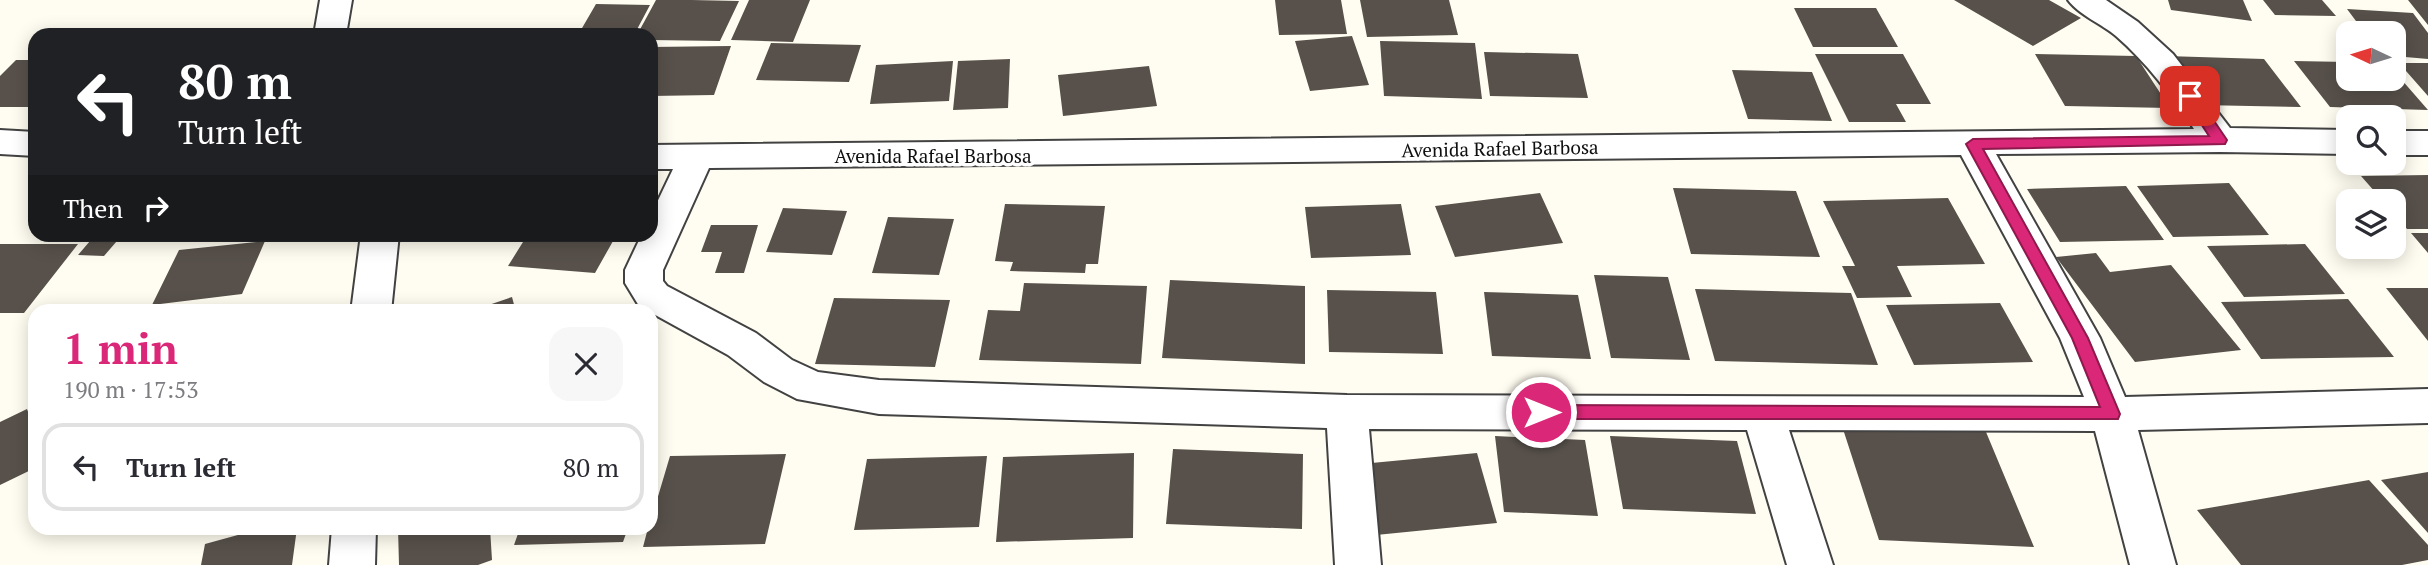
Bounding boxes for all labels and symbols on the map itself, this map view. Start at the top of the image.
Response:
north arrow [2336,21,2406,91]
pin [2160,66,2220,126]
street label: Avenida Rafael Barbosa [1401,134,1599,162]
street label: Avenida Rafael Barbosa [834,143,1032,168]
position arrow [1504,375,1578,449]

